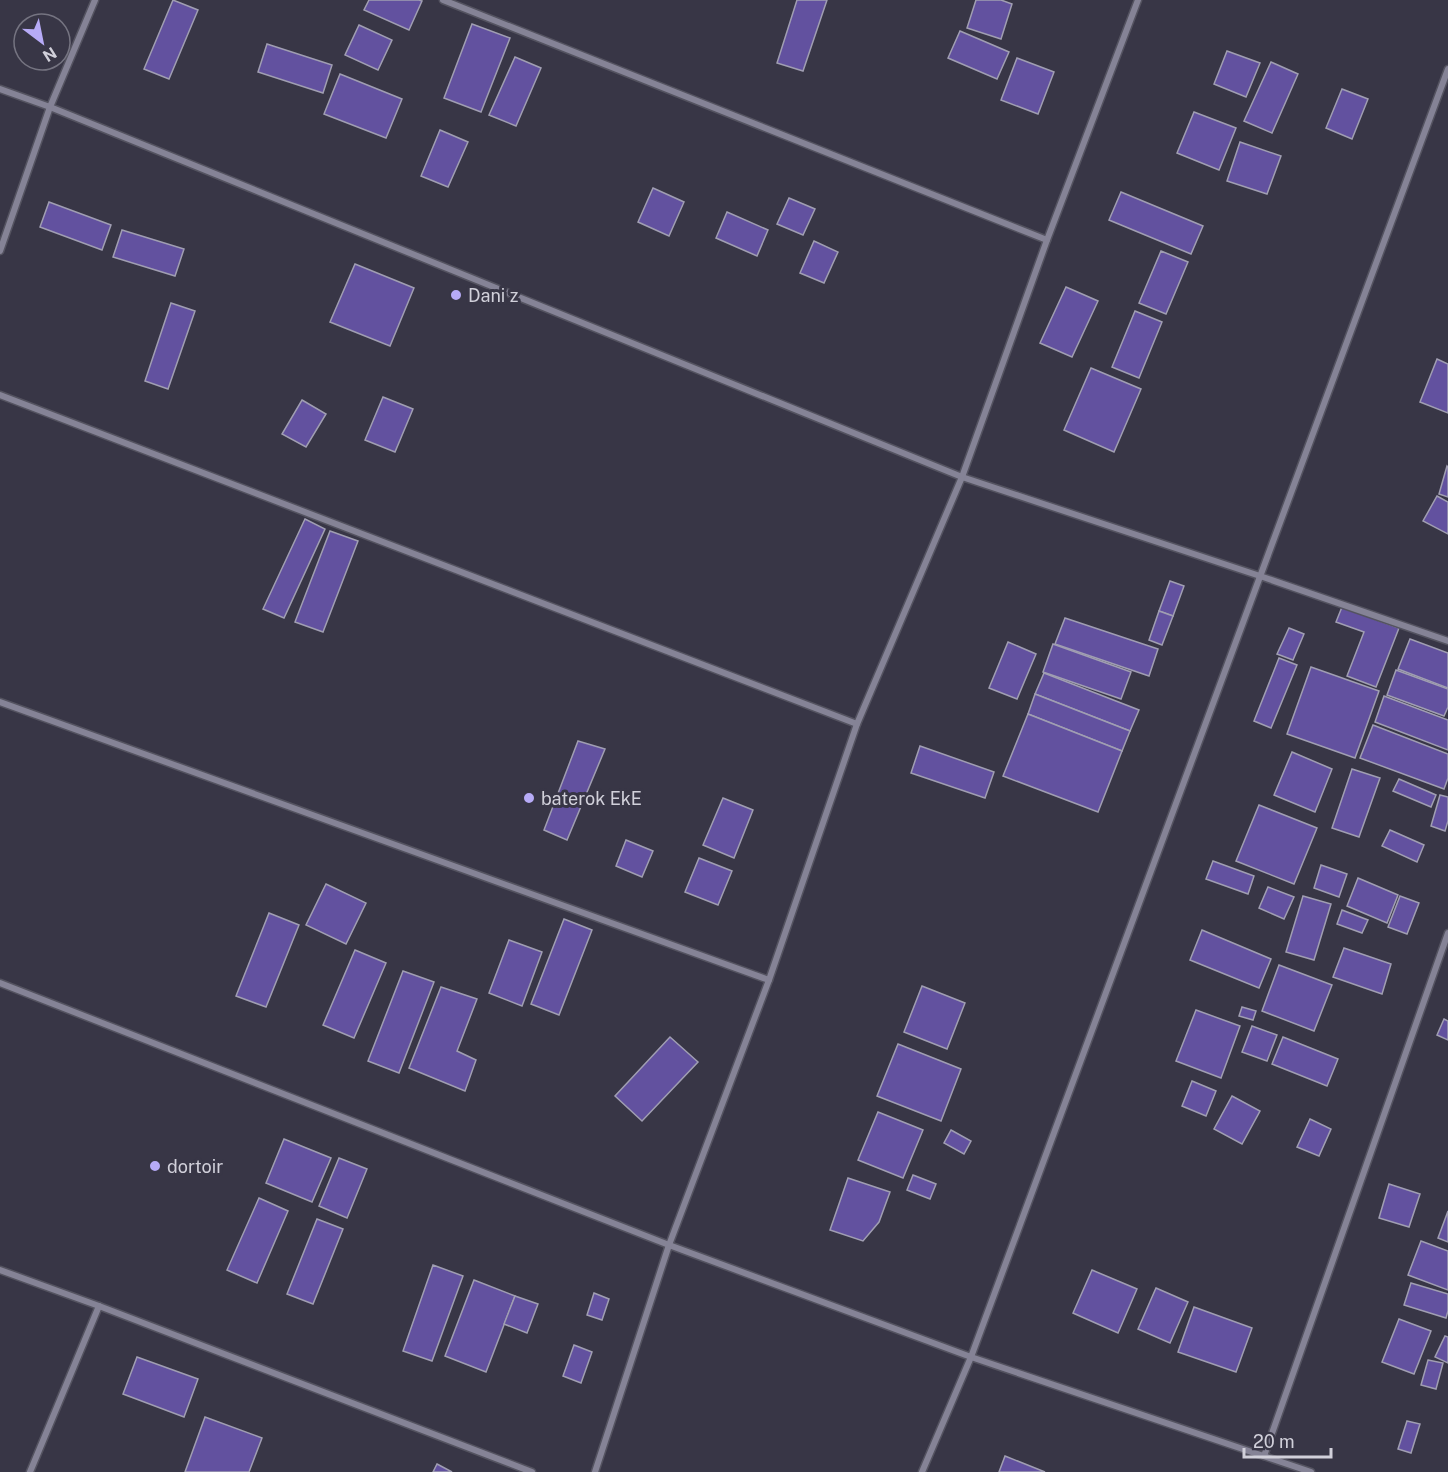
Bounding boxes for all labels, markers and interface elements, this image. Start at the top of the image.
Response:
north arrow [12,12,72,72]
text: N [39,43,60,66]
place label: Dani z [468,285,518,306]
marker: Dani z [449,288,463,302]
place label: baterok EkE [541,788,642,809]
marker: baterok EkE [522,791,536,805]
place label: dortoir [167,1156,223,1177]
marker: dortoir [148,1159,162,1173]
scale bar [1244,1421,1331,1459]
text: 20 m [1253,1431,1295,1452]

